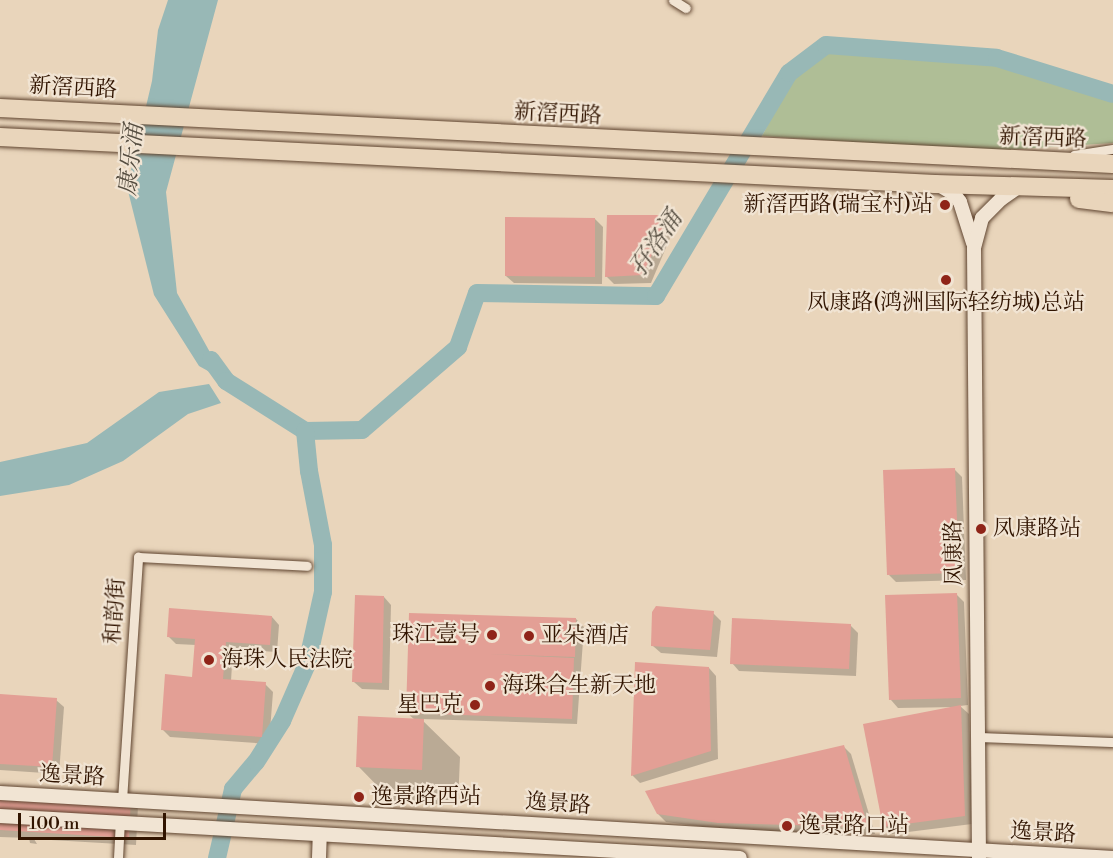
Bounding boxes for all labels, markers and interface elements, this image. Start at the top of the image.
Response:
street label: 新滘西路 [28,73,118,103]
street label: 新滘西路 [513,99,603,129]
water label: 康乐涌 [114,123,150,197]
street label: 新滘西路 [999,123,1087,153]
place label: 新滘西路(瑞宝村)站 [743,192,933,218]
marker: 新滘西路(瑞宝村)站 [938,198,952,212]
water label: 孖洛涌 [625,206,689,282]
marker: 凤康路(鸿洲国际轻纺城)总站 [939,273,953,287]
place label: 凤康路(鸿洲国际轻纺城)总站 [807,290,1085,316]
place label: 凤康路站 [993,516,1081,542]
street label: 凤康路 [940,520,968,586]
marker: 凤康路站 [974,522,988,536]
street label: 和韵街 [100,577,130,645]
place label: 珠江壹号 [392,622,480,648]
place label: 亚朵酒店 [541,623,629,649]
marker: 珠江壹号 [485,628,499,642]
marker: 亚朵酒店 [522,629,536,643]
place label: 海珠人民法院 [221,647,353,673]
marker: 海珠人民法院 [202,653,216,667]
place label: 海珠合生新天地 [502,673,656,699]
marker: 海珠合生新天地 [483,679,497,693]
place label: 星巴克 [397,692,463,718]
marker: 星巴克 [468,698,482,712]
street label: 逸景路 [38,761,106,791]
place label: 逸景路西站 [371,784,481,810]
street label: 逸景路 [524,789,592,819]
marker: 逸景路西站 [352,790,366,804]
scale bar [21,801,170,839]
text: 100 m [29,812,80,835]
place label: 逸景路口站 [799,813,909,839]
street label: 逸景路 [1009,818,1077,848]
marker: 逸景路口站 [780,819,794,833]

